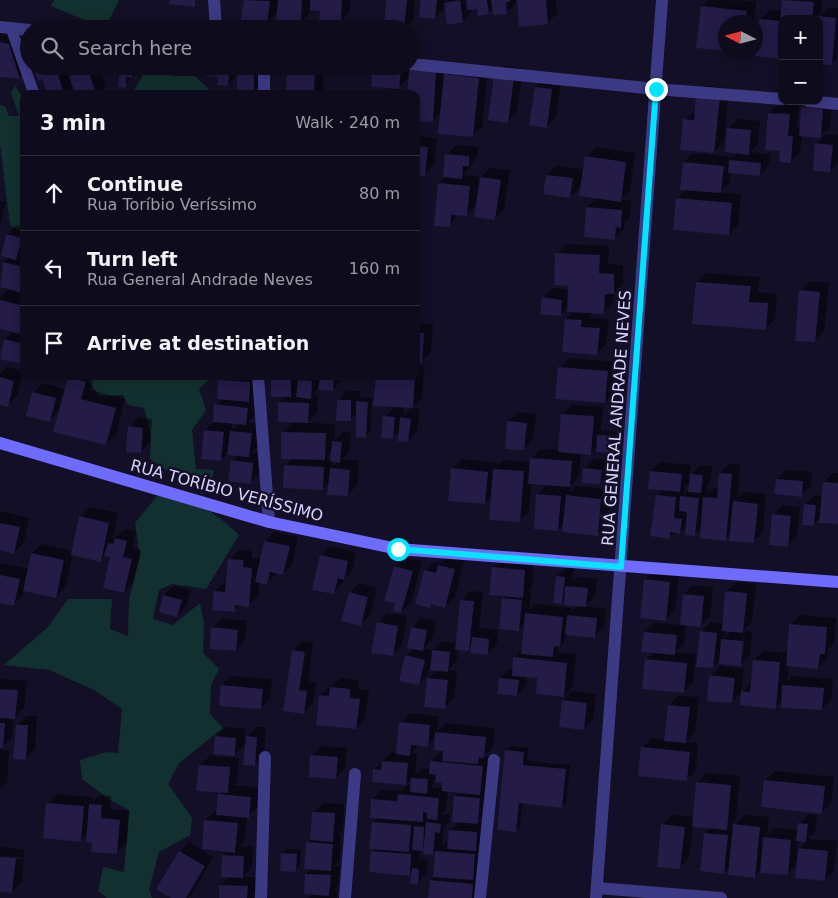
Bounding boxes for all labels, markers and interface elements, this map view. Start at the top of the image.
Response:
north arrow [718,15,763,60]
map controls [778,15,823,105]
button: + [778,15,823,60]
search box [20,20,420,75]
icon: search [38,34,66,62]
text: Search here [78,37,192,59]
button: − [778,60,823,105]
route end [645,78,668,101]
text: 3 min [40,111,106,135]
text: Walk · 240 m [295,113,400,132]
text: Continue [87,173,183,195]
icon: ahead [40,179,68,207]
text: 80 m [359,184,400,203]
text: Rua Toríbio Veríssimo [87,195,257,214]
text: Turn left [87,248,178,270]
icon: left [40,254,68,282]
text: 160 m [349,259,400,278]
text: Rua General Andrade Neves [87,270,313,289]
street label: RUA GENERAL ANDRADE NEVES [598,290,635,547]
icon: arrive [40,329,68,357]
text: Arrive at destination [87,332,309,354]
street label: RUA TORÍBIO VERÍSSIMO [128,456,325,525]
route start [387,538,410,561]

